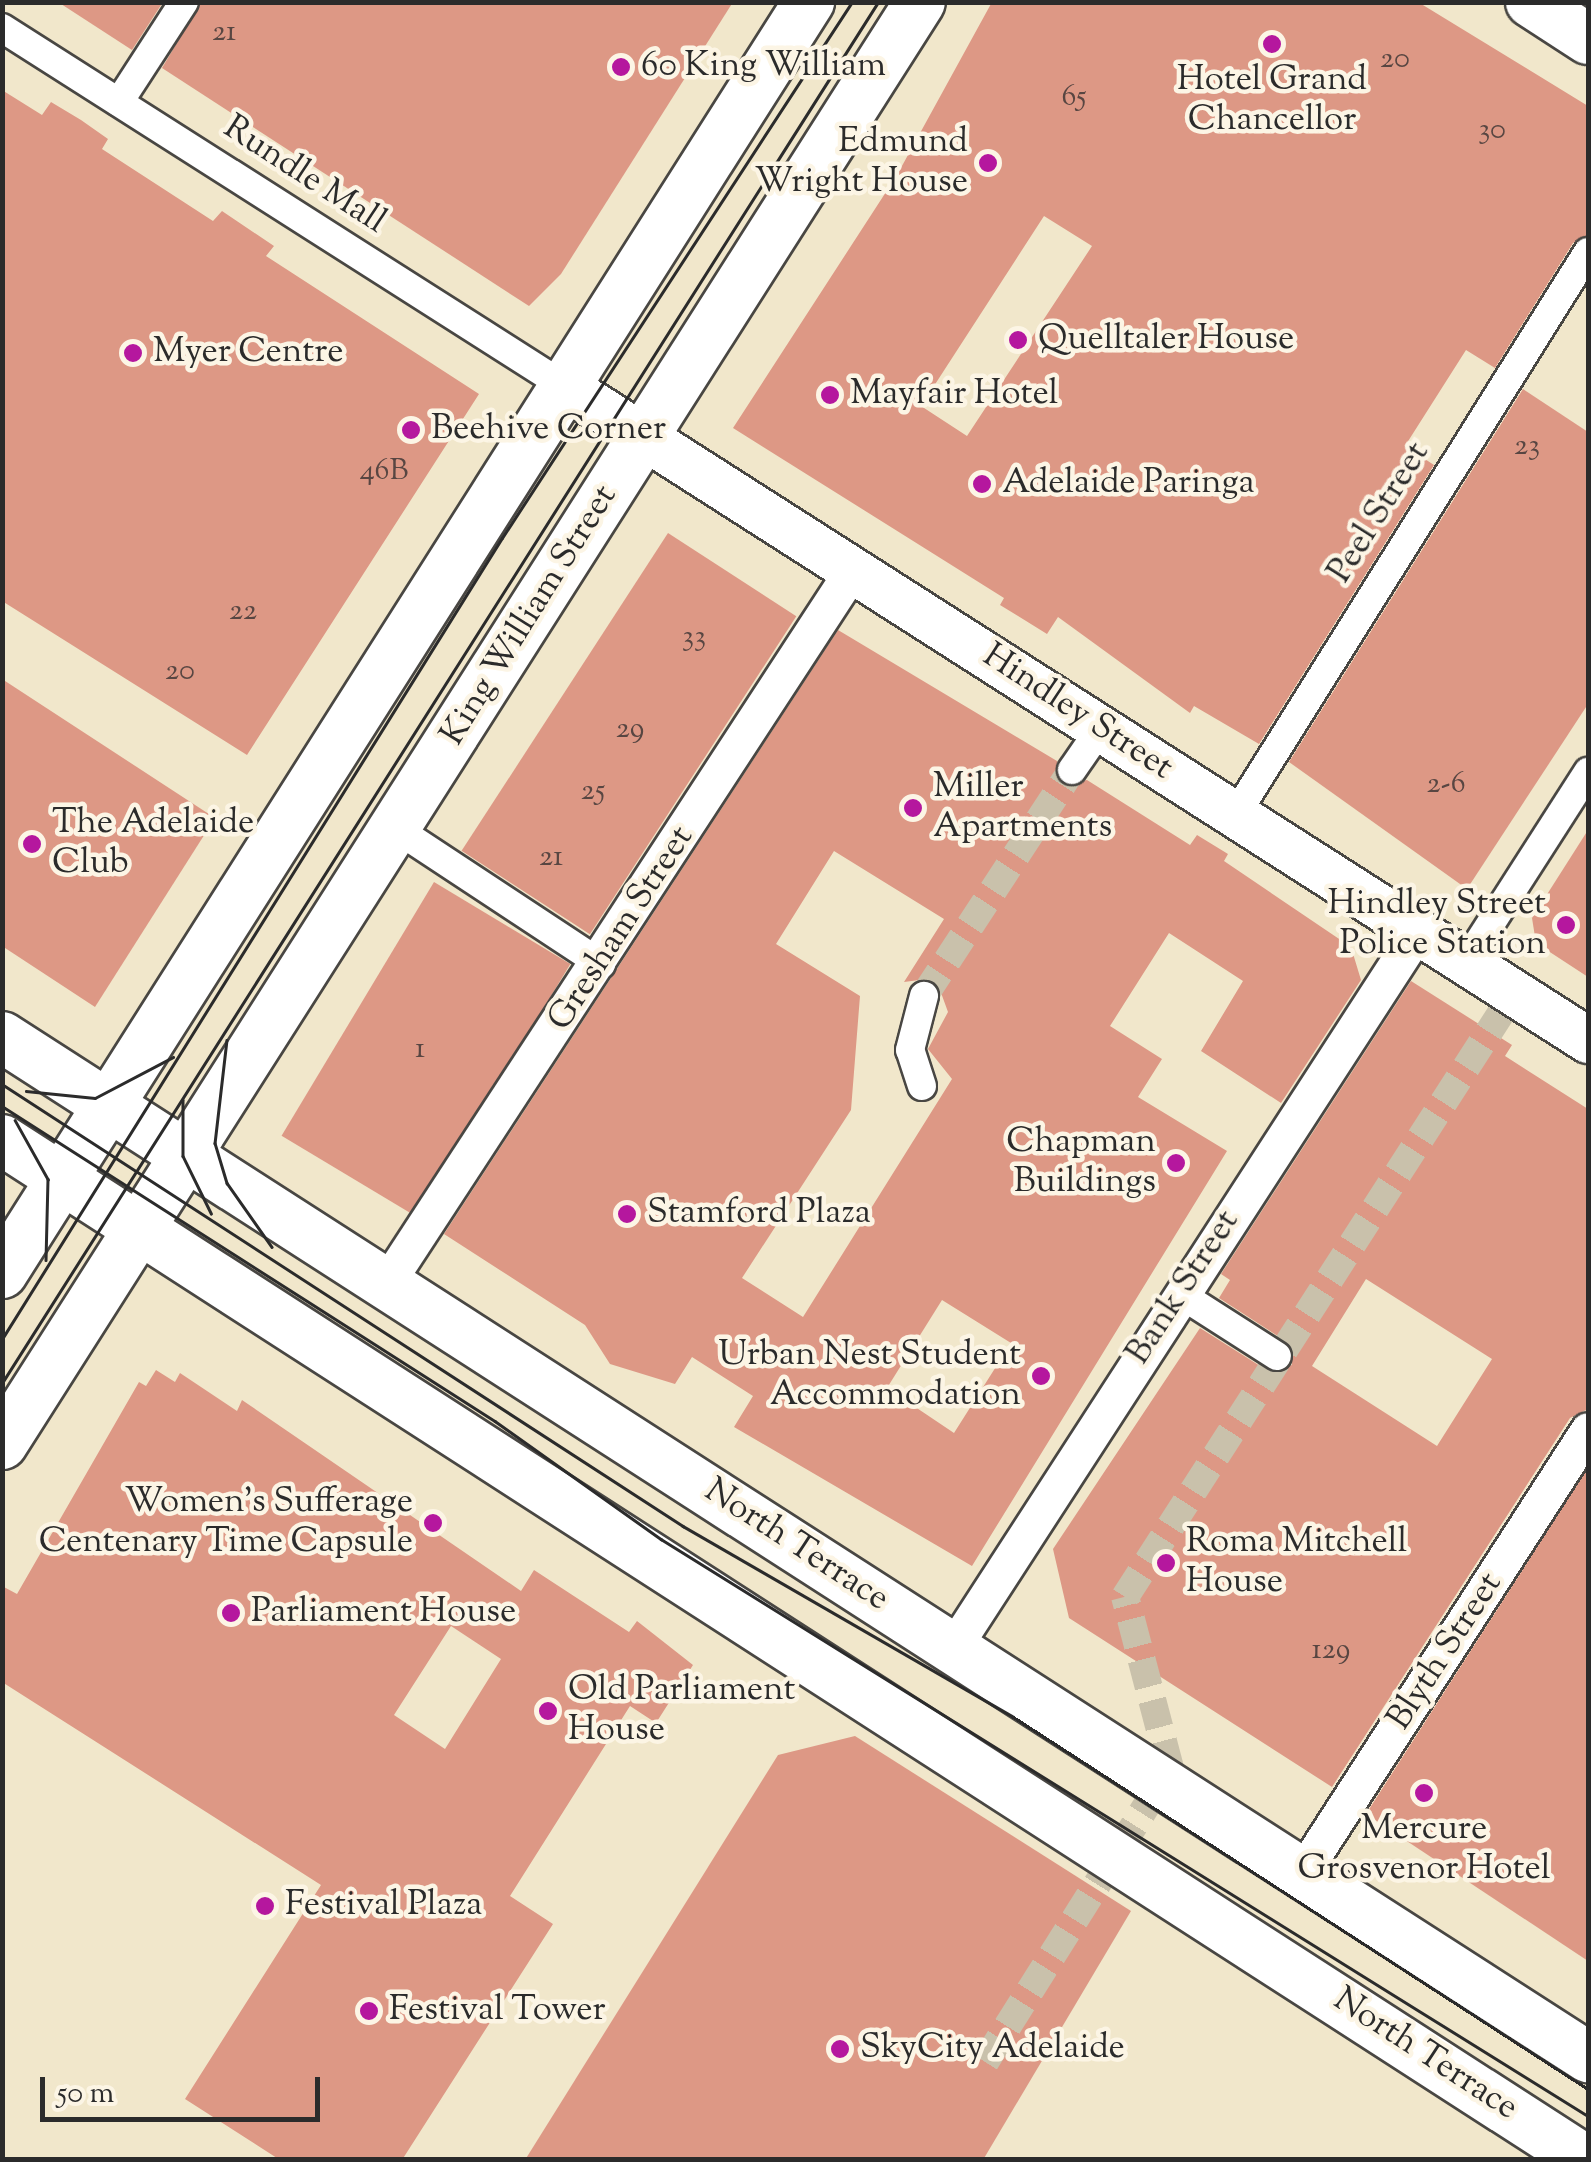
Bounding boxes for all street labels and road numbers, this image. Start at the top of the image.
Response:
street label: Rundle Mall [215,108,393,244]
street label: Peel Street [1320,435,1440,591]
street label: King William Street [433,478,627,754]
street label: Hindley Street [974,636,1180,790]
street label: Gresham Street [540,819,704,1039]
street label: Bank Street [1119,1203,1249,1373]
street label: North Terrace [696,1471,896,1621]
street label: Blyth Street [1380,1565,1512,1739]
street label: North Terrace [1325,1980,1525,2130]

